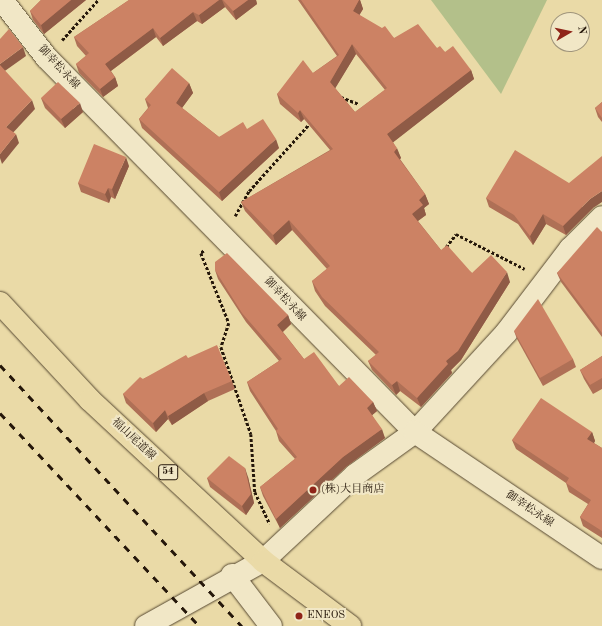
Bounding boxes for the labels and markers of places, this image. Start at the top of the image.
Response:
place label: (株)大目商店 [321,483,384,497]
marker: (株)大目商店 [308,485,318,495]
place label: ENEOS [307,609,345,623]
marker: ENEOS [294,611,304,621]

